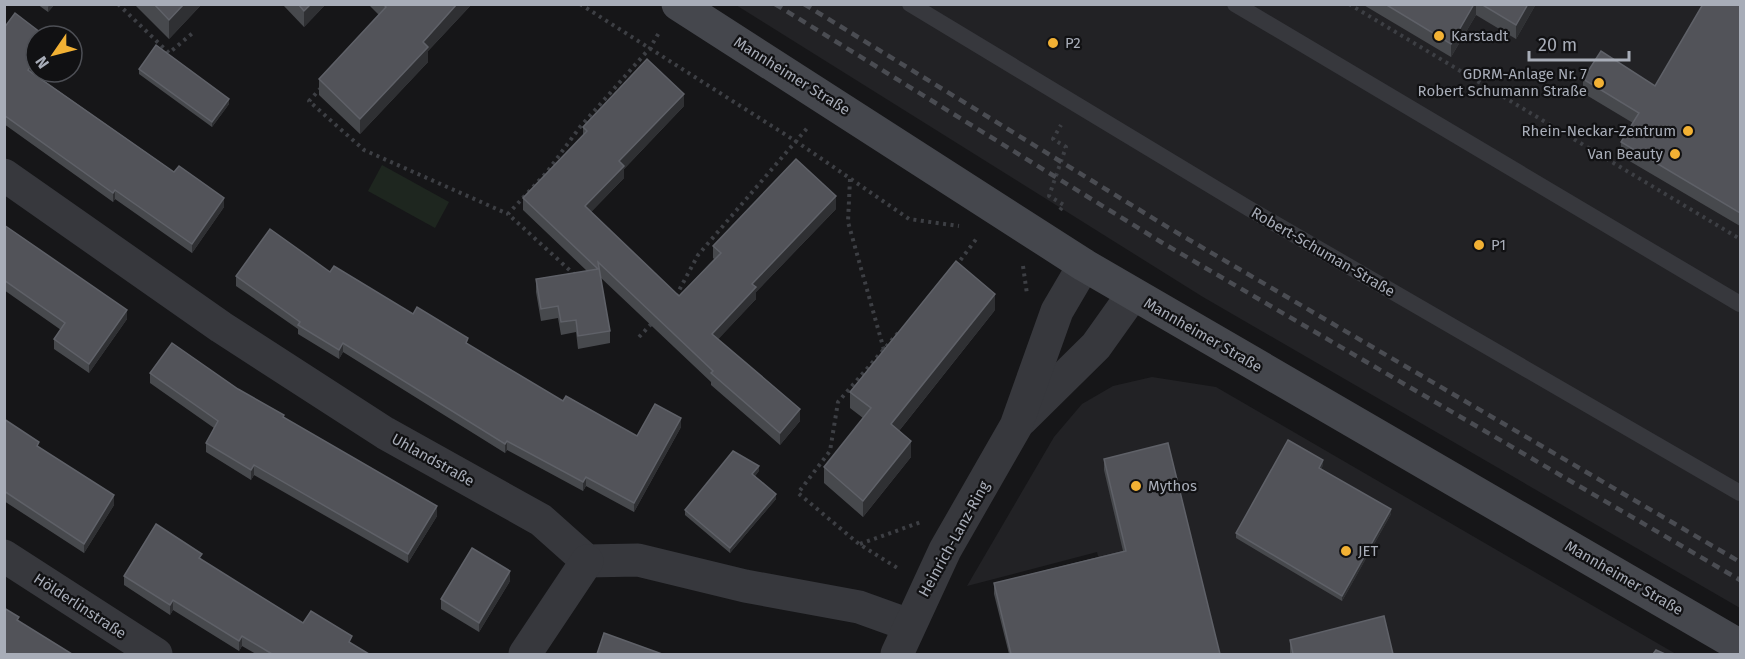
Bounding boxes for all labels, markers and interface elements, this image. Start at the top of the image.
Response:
north arrow [24,24,84,84]
scale bar [1529,24,1630,62]
place label: Karstadt [1451,27,1509,45]
marker: Karstadt [1432,29,1446,43]
street label: Mannheimer Straße [731,33,853,119]
place label: P2 [1065,34,1081,52]
text: 20 m [1538,34,1577,56]
marker: P2 [1046,36,1060,50]
text: N [31,53,53,72]
place label: GDRM-Anlage Nr. 7 Robert Schumann Straße [1418,65,1587,100]
marker: GDRM-Anlage Nr. 7 Robert Schumann Straße [1592,76,1606,90]
place label: Rhein-Neckar-Zentrum [1522,122,1676,140]
marker: Rhein-Neckar-Zentrum [1681,124,1695,138]
place label: Van Beauty [1588,145,1664,163]
marker: Van Beauty [1668,147,1682,161]
street label: Robert-Schuman-Straße [1248,203,1398,301]
place label: P1 [1491,236,1506,254]
marker: P1 [1472,238,1486,252]
street label: Mannheimer Straße [1141,294,1265,376]
street label: Uhlandstraße [388,430,478,490]
place label: Mythos [1148,477,1197,495]
street label: Heinrich-Lanz-Ring [915,478,993,600]
marker: Mythos [1129,479,1143,493]
street label: Mannheimer Straße [1562,537,1686,619]
place label: JET [1358,542,1379,560]
marker: JET [1339,544,1353,558]
street label: Hölderlinstraße [30,569,130,643]

